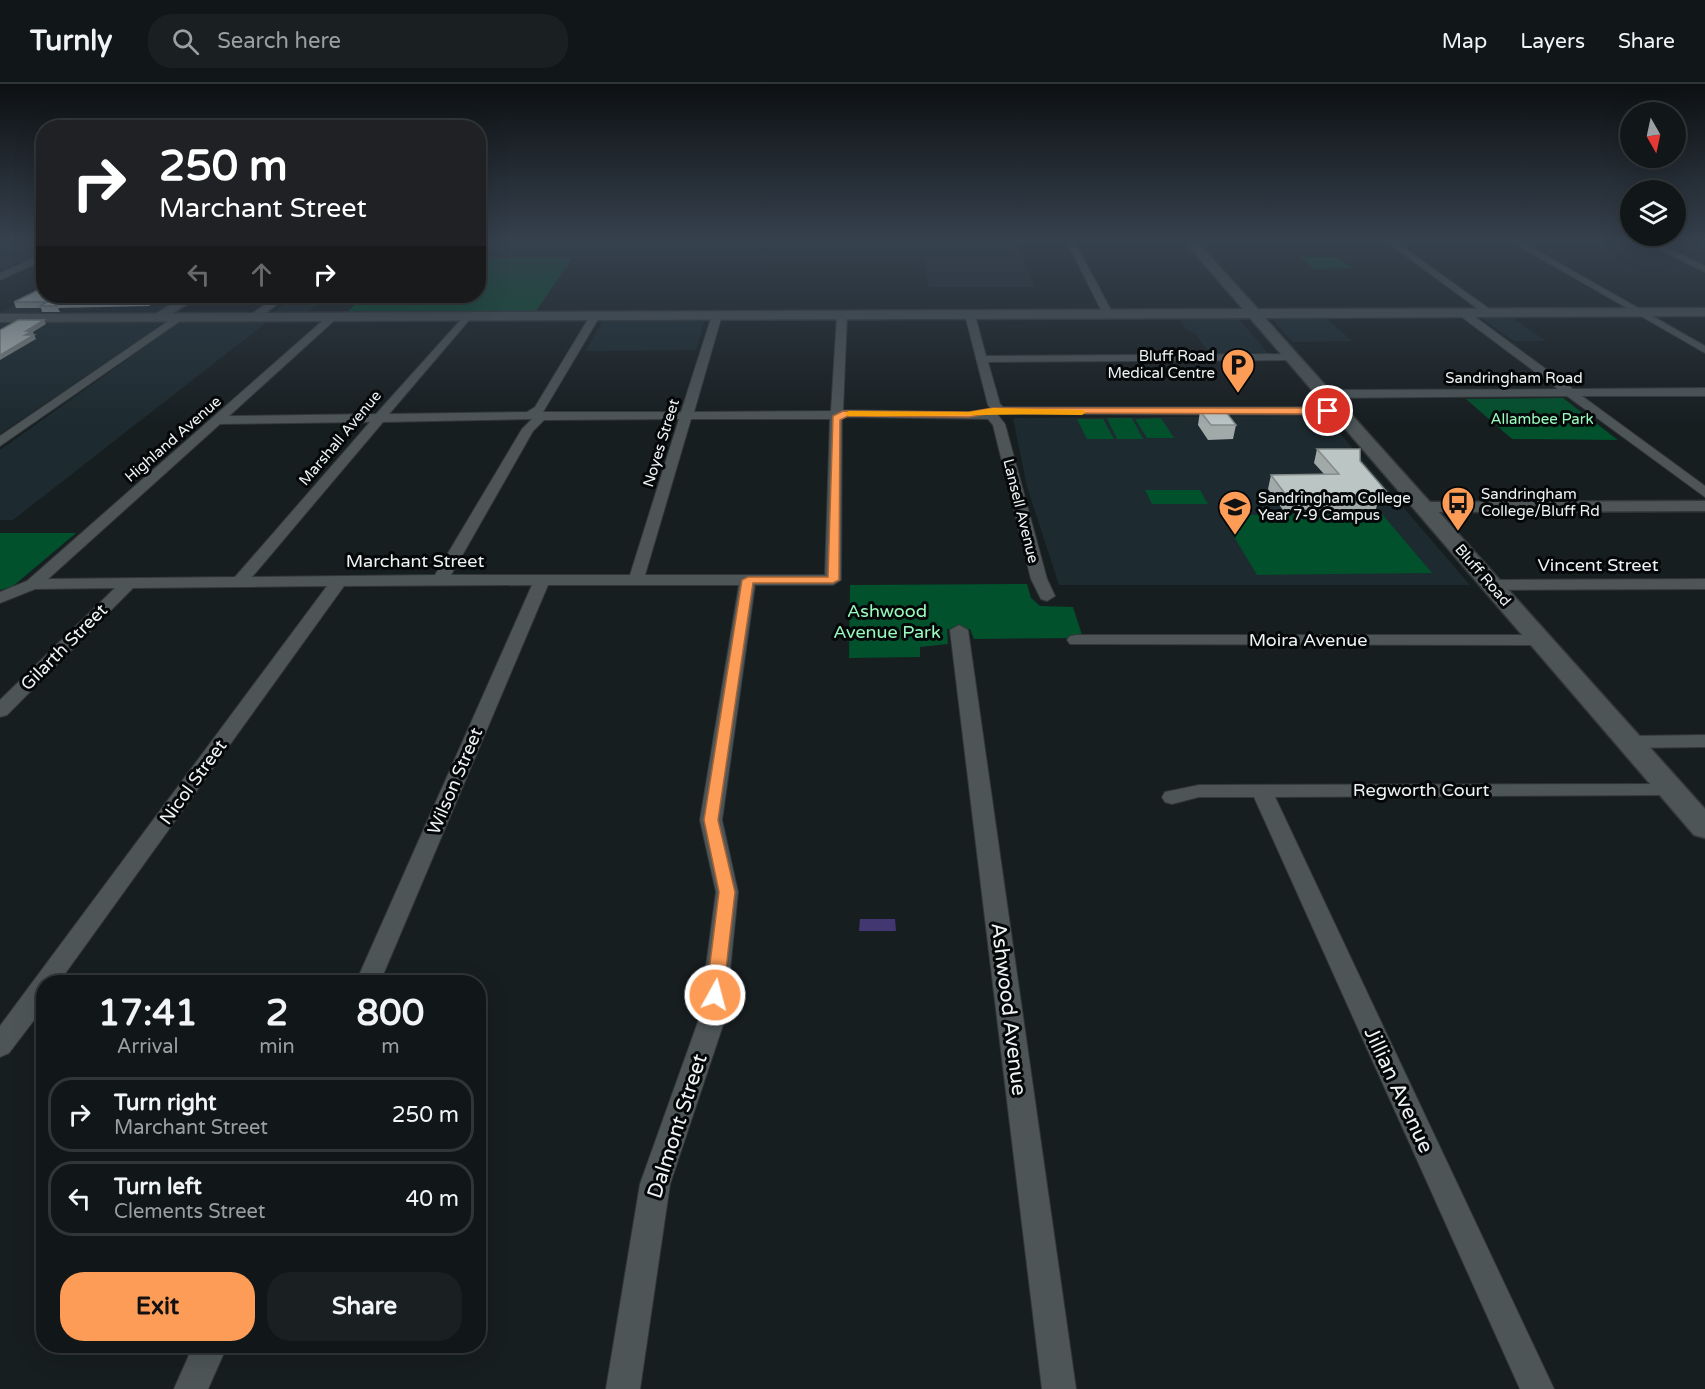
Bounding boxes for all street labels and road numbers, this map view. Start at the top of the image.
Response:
street label: Sandringham Road [1445,369,1583,387]
street label: Marshall Avenue [295,387,385,489]
street label: Highland Avenue [121,392,225,486]
street label: Noyes Street [639,396,683,489]
street label: Lansell Avenue [999,457,1043,565]
street label: Bluff Road [1451,540,1515,610]
street label: Marchant Street [346,550,484,572]
street label: Vincent Street [1537,554,1659,576]
street label: Gilarth Street [16,599,112,695]
street label: Moira Avenue [1249,629,1367,651]
street label: Wilson Street [423,724,487,838]
street label: Nicol Street [155,735,231,829]
street label: Regworth Court [1353,779,1489,801]
street label: Ashwood Avenue [985,921,1032,1097]
street label: Jillian Avenue [1358,1023,1439,1157]
street label: Dalmont Street [642,1051,713,1202]

